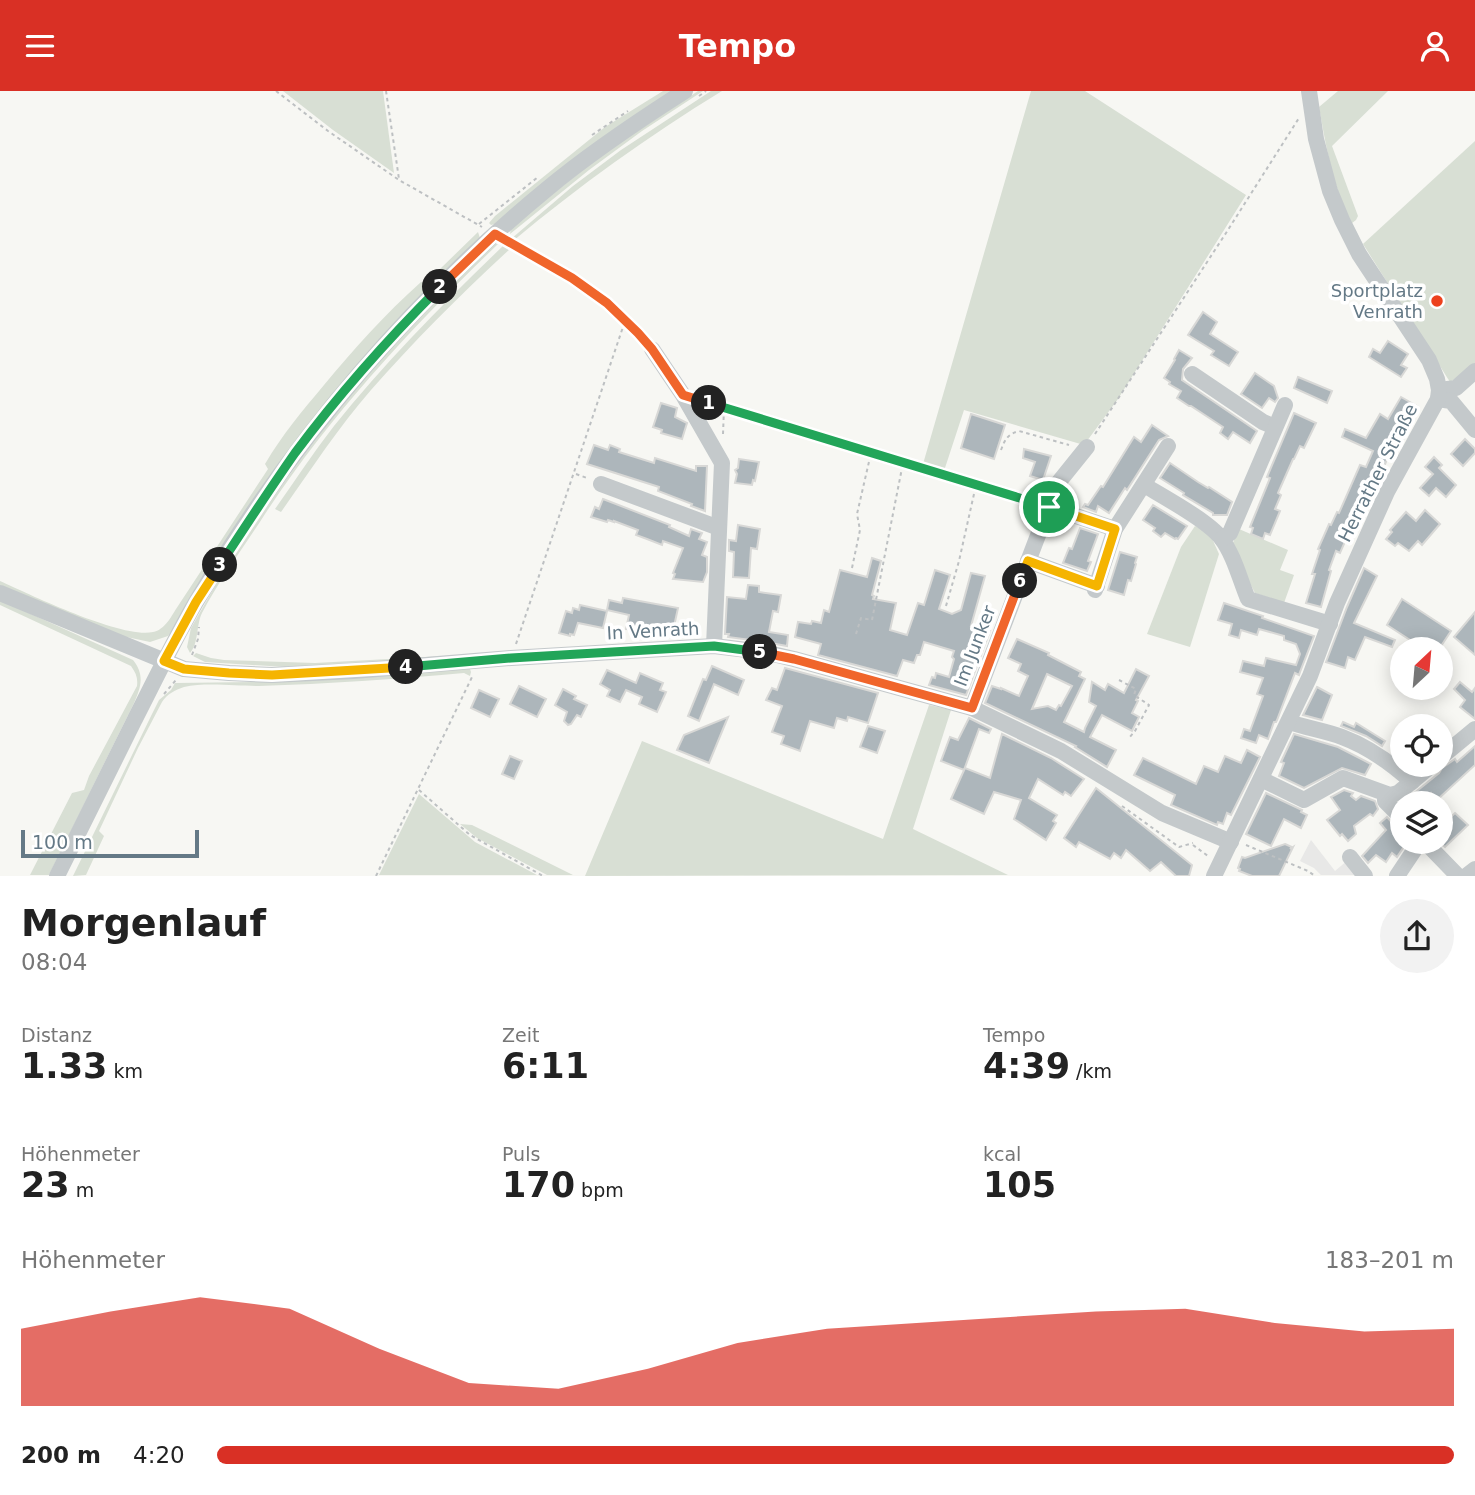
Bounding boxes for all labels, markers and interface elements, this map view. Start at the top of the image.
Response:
icon: menu [21,27,59,65]
text: Tempo [679,27,796,65]
icon: person [1416,27,1454,65]
pin: 2 [422,269,458,305]
text: 2 [433,275,446,297]
place label: Sportplatz Venrath [1331,280,1423,322]
marker: Sportplatz Venrath [1429,293,1445,309]
pin: 1 [692,385,726,421]
text: 1 [702,391,715,413]
street label: Herrather Straße [1334,400,1421,545]
pin [1019,477,1079,537]
icon: arrive [1030,488,1068,526]
pin: 3 [202,547,238,582]
text: 3 [213,553,226,575]
pin: 6 [1002,563,1038,599]
text: 6 [1013,569,1026,591]
street label: Im Junker [950,602,1000,689]
street label: In Venrath [606,618,700,643]
pin: 5 [742,635,778,669]
north arrow [1390,637,1452,700]
map controls [1390,637,1453,854]
text: 5 [753,640,766,662]
pin: 4 [388,649,424,685]
text: 4 [399,655,412,677]
button: locate [1390,714,1453,777]
button: layers [1390,791,1453,854]
scale bar [21,827,200,858]
text: 100 m [32,831,93,853]
button: share [1380,899,1454,973]
text: Morgenlauf [21,901,266,945]
text: 08:04 [21,949,87,975]
text: Distanz [21,1024,92,1046]
text: Zeit [502,1024,539,1046]
text: Tempo [983,1024,1045,1046]
text: 1.33 [21,1046,107,1086]
text: 6:11 [502,1046,589,1086]
text: 4:39 [983,1046,1070,1086]
text: km [107,1060,143,1082]
text: /km [1070,1060,1112,1082]
text: Höhenmeter [21,1143,140,1165]
text: Puls [502,1143,540,1165]
text: kcal [983,1143,1021,1165]
text: 23 [21,1165,70,1205]
text: 170 [502,1165,575,1205]
text: 105 [983,1165,1056,1205]
text: m [70,1179,94,1201]
text: bpm [575,1179,624,1201]
text: Höhenmeter [21,1247,165,1273]
text: 183–201 m [1325,1247,1454,1273]
text: 200 m [21,1442,101,1468]
text: 4:20 [133,1442,185,1468]

